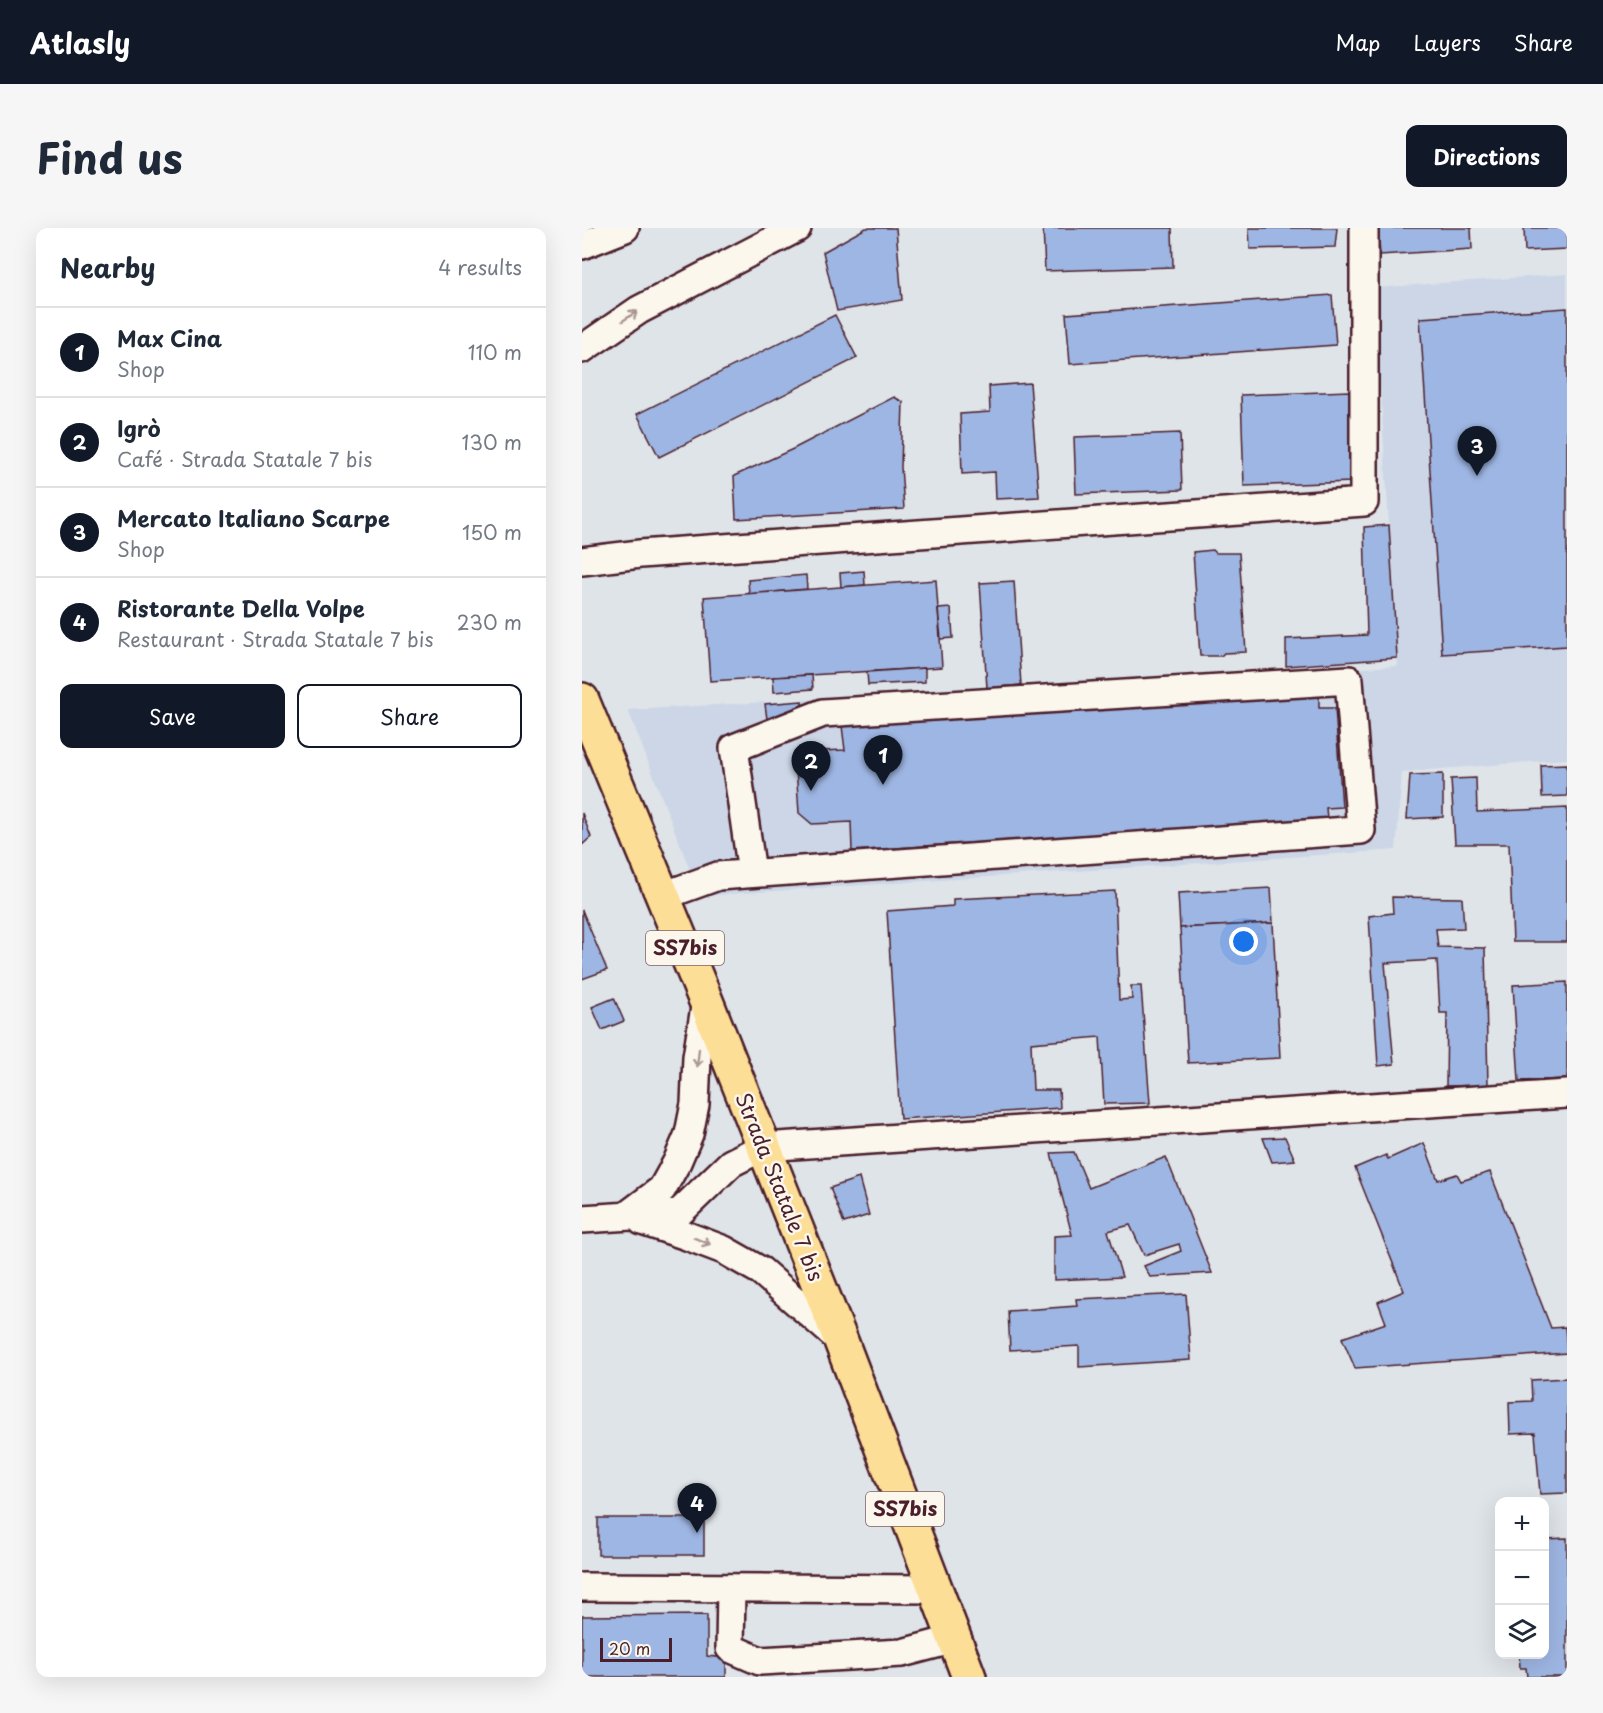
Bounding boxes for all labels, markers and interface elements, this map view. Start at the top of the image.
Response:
text: Atlasly [30,21,130,64]
text: Map [1336,26,1380,58]
text: Layers [1413,26,1481,58]
text: Share [1514,26,1573,58]
text: Find us [36,125,183,188]
button: Directions [1406,125,1567,187]
text: Nearby [60,248,155,287]
text: 4 results [438,252,522,282]
one-way arrow [622,310,638,322]
text: Max Cina [117,321,222,354]
text: 1 [75,337,84,367]
text: 110 m [468,337,522,367]
text: Shop [117,354,165,384]
text: Igrò [117,411,161,444]
pin: 3 [1458,426,1496,476]
text: 2 [72,427,87,457]
text: 130 m [462,427,522,457]
text: Café · Strada Statale 7 bis [117,444,372,474]
text: Mercato Italiano Scarpe [117,501,390,534]
text: 3 [73,517,86,547]
text: 150 m [462,517,522,547]
text: Shop [117,534,165,564]
text: Ristorante Della Volpe [117,591,365,624]
text: 4 [73,607,86,637]
text: 230 m [457,607,522,637]
text: Restaurant · Strada Statale 7 bis [117,624,434,654]
button: Save [60,684,285,748]
button: Share [297,684,522,748]
pin: 1 [864,736,902,785]
pin: 2 [792,742,830,791]
your location [1229,927,1258,956]
road number: SS7bis [646,931,724,965]
one-way arrow [692,1048,703,1068]
street label: Strada Statale 7 bis [728,1087,833,1285]
one-way arrow [692,1237,710,1248]
pin: 4 [678,1484,716,1533]
road number: SS7bis [866,1492,944,1526]
map controls [1495,1497,1549,1659]
button: + [1495,1497,1549,1551]
button: − [1495,1551,1549,1605]
button: layers [1495,1605,1549,1659]
scale bar [600,1635,672,1662]
text: 20 m [609,1636,650,1660]

